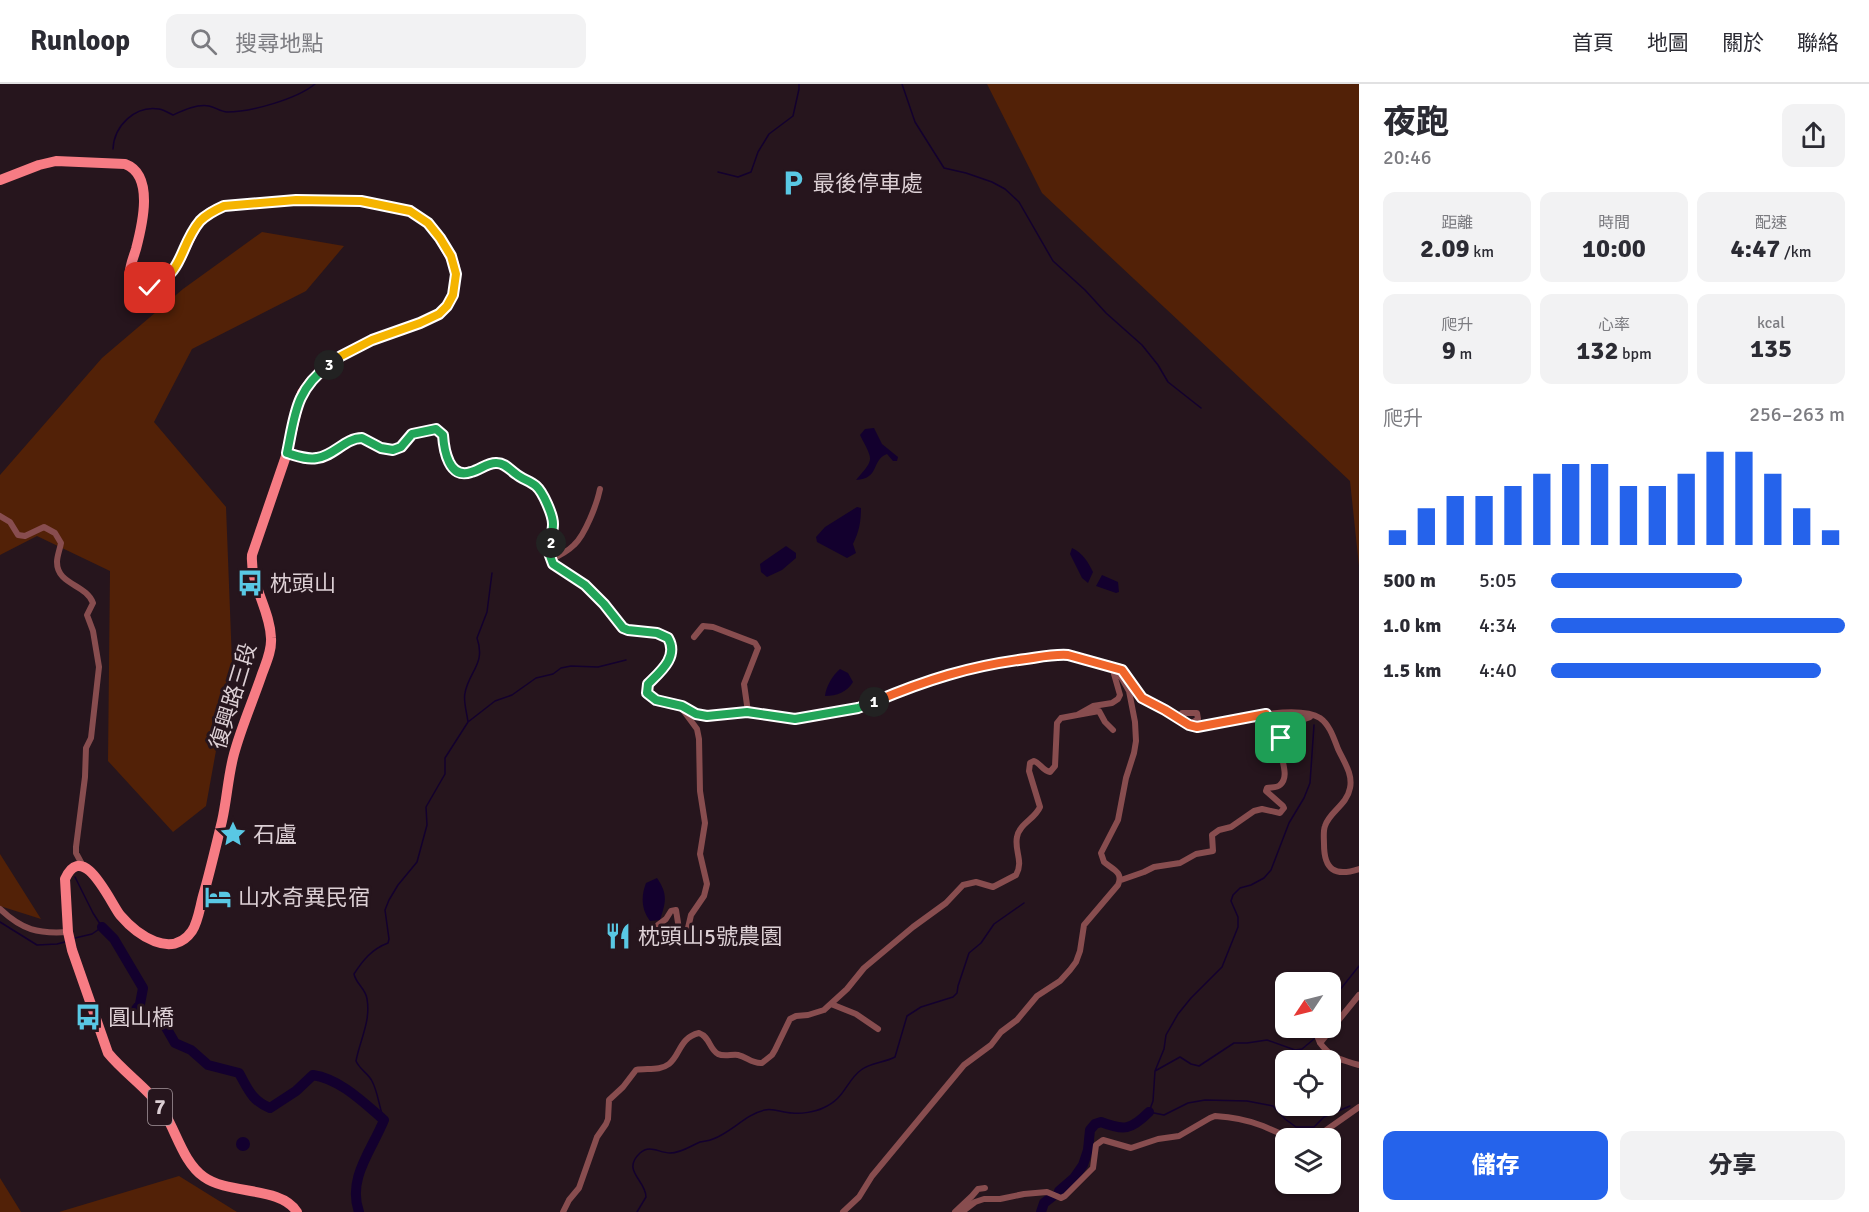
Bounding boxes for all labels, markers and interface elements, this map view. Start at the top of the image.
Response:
search box [166,14,586,68]
text: Runloop [30,24,130,58]
icon: search [187,25,220,58]
text: 搜尋地點 [235,30,323,57]
text: 首頁 [1572,30,1614,56]
text: 地圖 [1647,30,1689,56]
text: 關於 [1722,30,1764,56]
text: 聯絡 [1797,30,1839,56]
text: 夜跑 [1383,102,1449,143]
button: share [1782,104,1845,167]
text: 20:46 [1383,145,1432,170]
parking icon: 最後停車處 [778,168,808,198]
place label: 最後停車處 [813,170,923,197]
text: 距離 [1441,213,1473,233]
text: 時間 [1598,213,1630,233]
text: 配速 [1755,213,1787,233]
text: 2.09 [1420,233,1470,265]
text: 10:00 [1582,233,1646,265]
text: 4:47 [1731,233,1780,265]
text: km [1470,242,1494,262]
text: /km [1780,242,1811,262]
pin [124,262,175,313]
icon: check [133,271,166,304]
text: kcal [1757,313,1785,333]
text: 爬升 [1441,315,1473,335]
text: 心率 [1598,315,1630,335]
text: 135 [1750,333,1792,365]
text: 9 [1442,335,1456,367]
text: 132 [1576,335,1618,367]
text: m [1456,344,1472,364]
text: bpm [1618,344,1652,364]
pin: 3 [314,350,344,380]
text: 3 [325,355,333,375]
text: 256–263 m [1749,402,1845,427]
text: 爬升 [1383,406,1423,431]
pin: 2 [536,528,566,558]
text: 2 [547,533,555,553]
bus stop icon: 枕頭山 [235,568,265,598]
text: 500 m [1383,568,1436,593]
text: 5:05 [1479,568,1517,593]
place label: 枕頭山 [270,570,336,597]
text: 1.0 km [1383,613,1441,638]
text: 4:34 [1479,613,1517,638]
street label: 復興路三段 [204,639,262,753]
text: 1.5 km [1383,658,1441,683]
text: 4:40 [1479,658,1517,683]
pin: 1 [859,687,889,717]
text: 1 [870,692,878,712]
pin [1255,712,1306,763]
icon: arrive [1264,721,1297,754]
place icon: 石盧 [218,819,248,849]
place label: 石盧 [253,821,297,848]
hotel icon: 山水奇異民宿 [203,882,233,912]
place label: 山水奇異民宿 [238,884,370,911]
restaurant icon: 枕頭山5號農園 [603,921,633,951]
place label: 枕頭山5號農園 [638,923,782,950]
north arrow [1275,972,1341,1038]
map controls [1275,972,1341,1194]
bus stop icon: 圓山橋 [73,1002,103,1032]
place label: 圓山橋 [108,1004,174,1031]
button: locate [1275,1050,1341,1116]
road number: 7 [148,1089,172,1125]
button: layers [1275,1128,1341,1194]
button: 儲存 [1383,1131,1608,1200]
button: 分享 [1620,1131,1845,1200]

